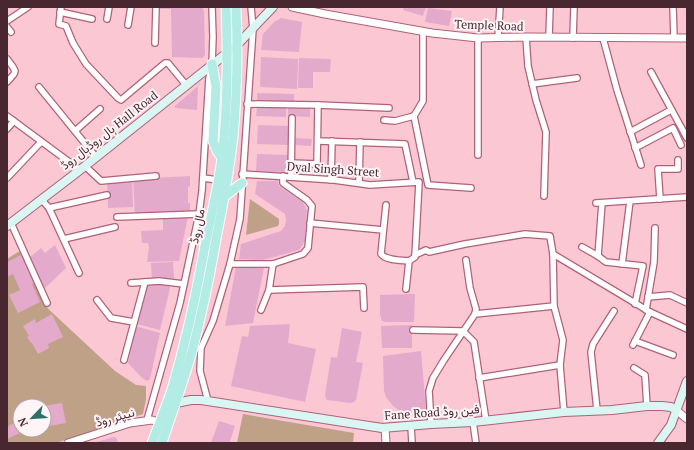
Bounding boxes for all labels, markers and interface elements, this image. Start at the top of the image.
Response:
street label: Temple Road [454,16,524,34]
street label: ہال روڈہال روڈ Hall Road [58,87,161,173]
street label: Dyal Singh Street [286,158,380,180]
street label: مال روڈ [186,207,209,245]
north arrow [12,398,52,438]
street label: Fane Road فین روڈ [384,401,480,424]
street label: نیپئر روڈ [94,404,136,431]
text: N [15,415,31,429]

